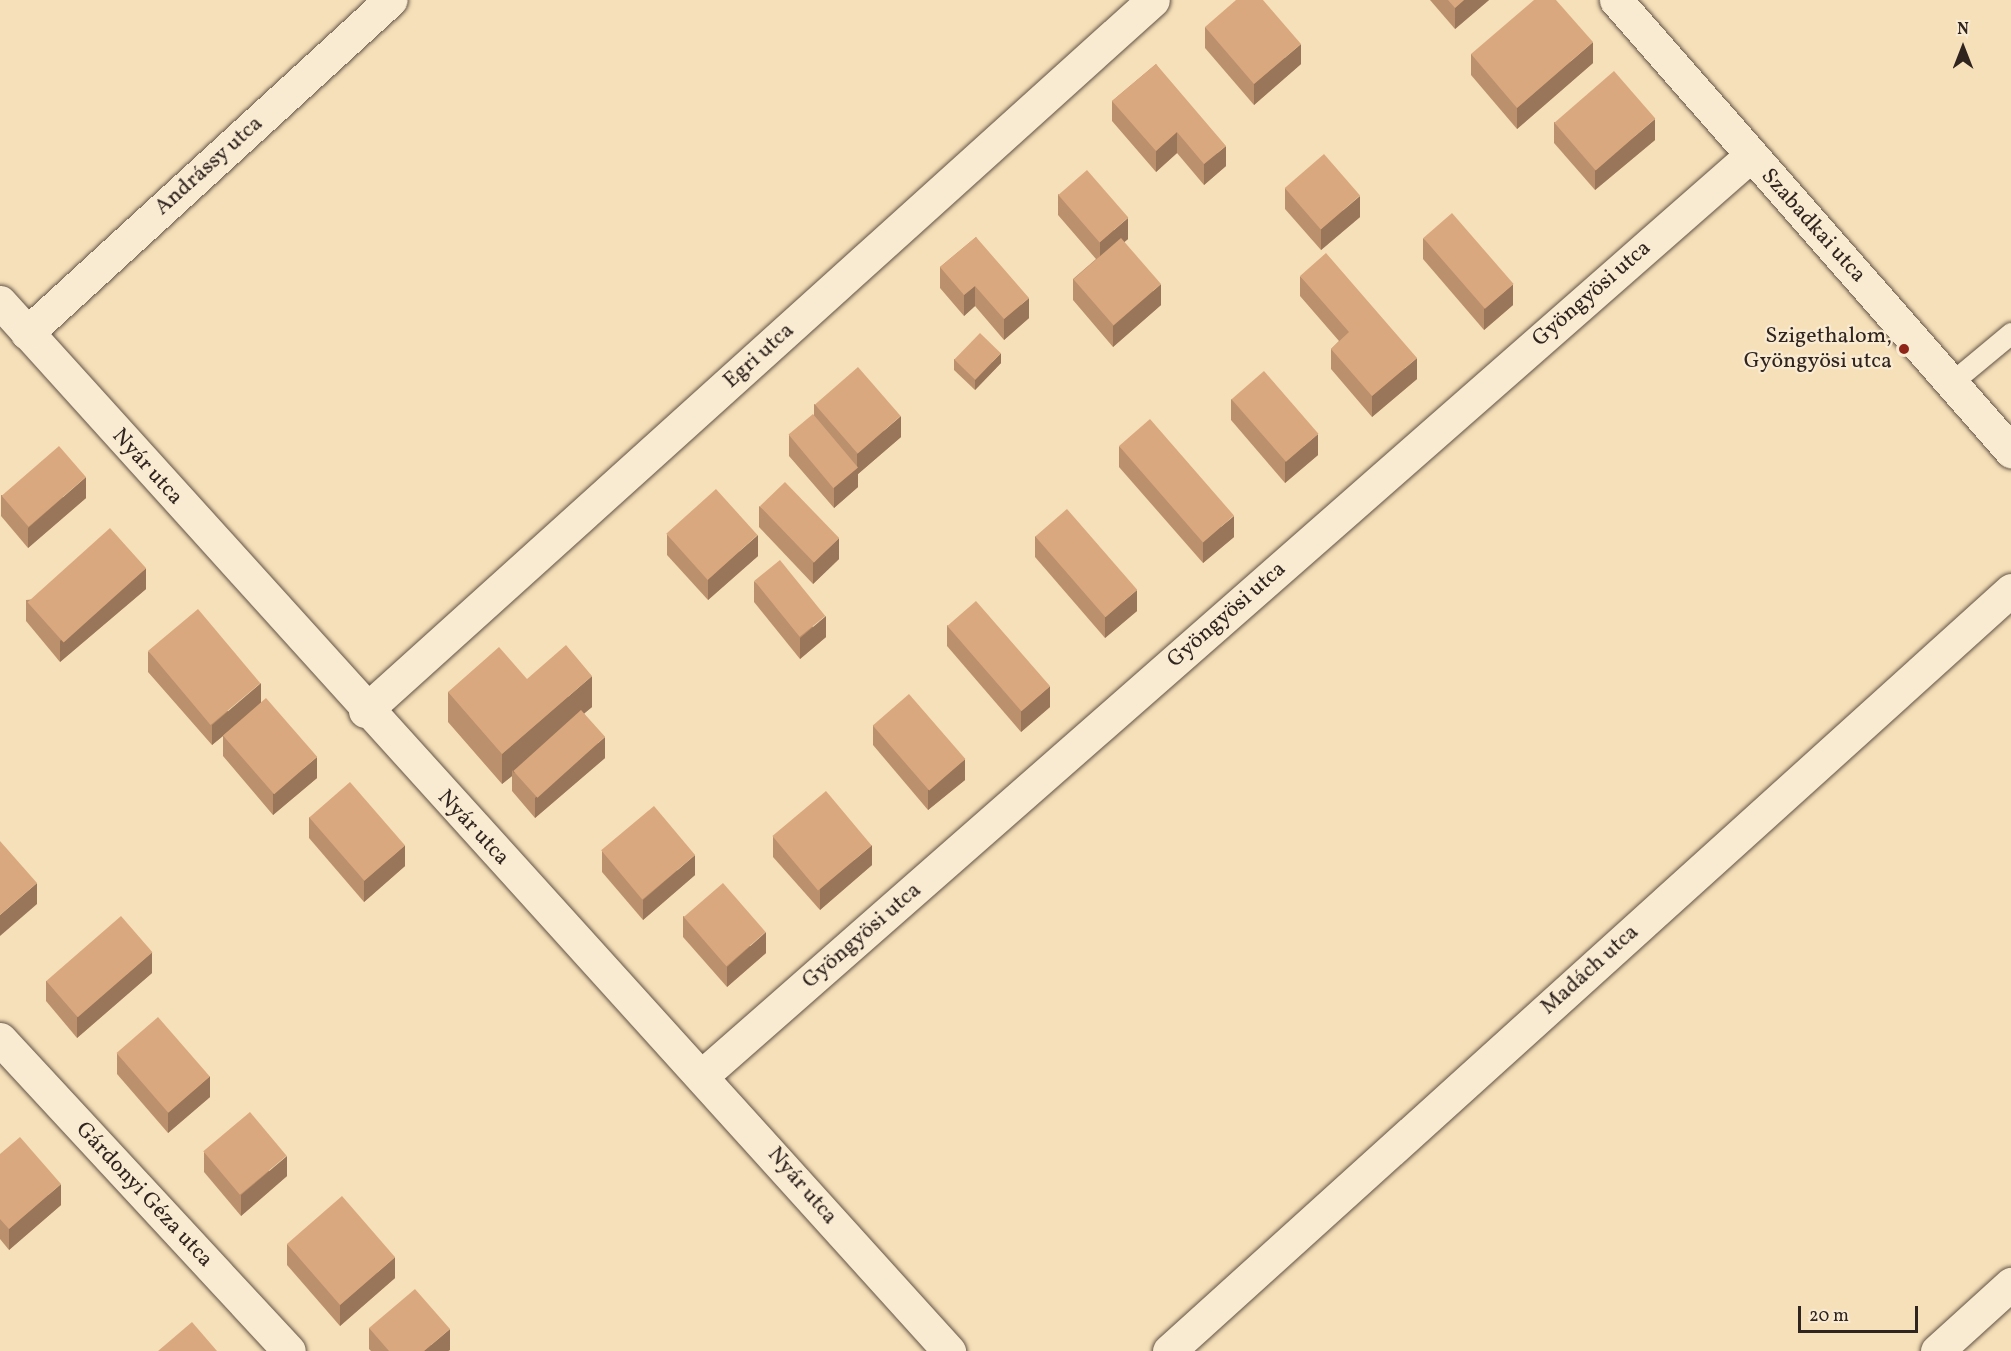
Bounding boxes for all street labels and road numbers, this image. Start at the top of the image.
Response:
street label: Andrássy utca [149,110,269,222]
street label: Szabadkai utca [1755,164,1871,288]
street label: Gyöngyösi utca [1527,235,1657,353]
street label: Egri utca [718,318,800,394]
street label: Nyár utca [106,423,188,511]
street label: Gyöngyösi utca [1162,556,1292,674]
street label: Nyár utca [431,785,515,871]
street label: Gyöngyösi utca [797,877,927,995]
street label: Madách utca [1536,919,1644,1021]
street label: Gárdonyi Géza utca [70,1117,218,1273]
street label: Nyár utca [761,1142,843,1230]

